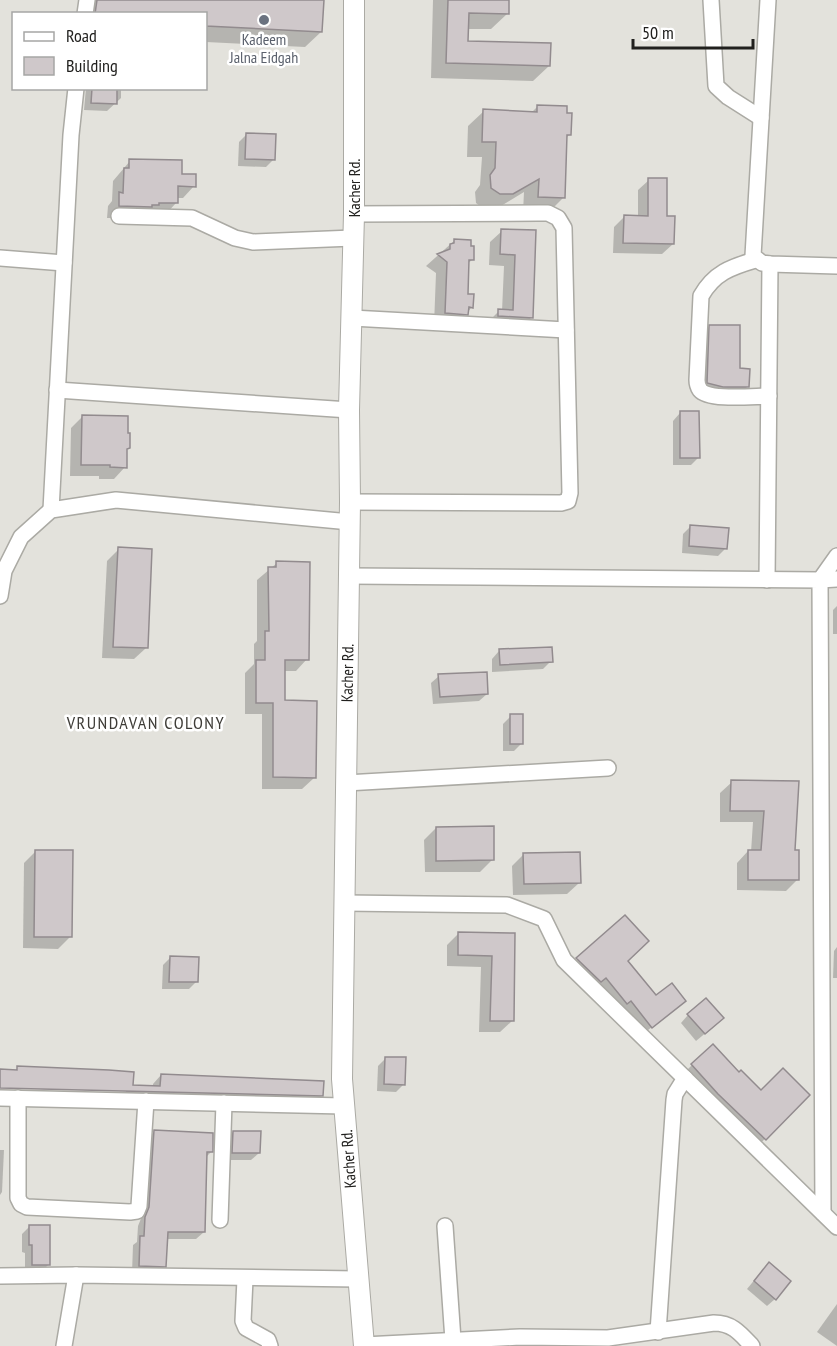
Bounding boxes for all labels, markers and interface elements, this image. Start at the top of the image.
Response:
legend [12,12,207,90]
scale bar [633,12,753,50]
marker: Kadeem Jalna Eidgah [257,13,271,27]
text: 50 m [642,21,674,44]
text: Road [66,24,97,47]
place label: Kadeem Jalna Eidgah [229,29,298,67]
text: Building [66,54,118,77]
street label: Kacher Rd. [344,159,364,217]
street label: Kacher Rd. [336,643,358,702]
district label: VRUNDAVAN COLONY [66,711,225,734]
street label: Kacher Rd. [336,1129,360,1189]

